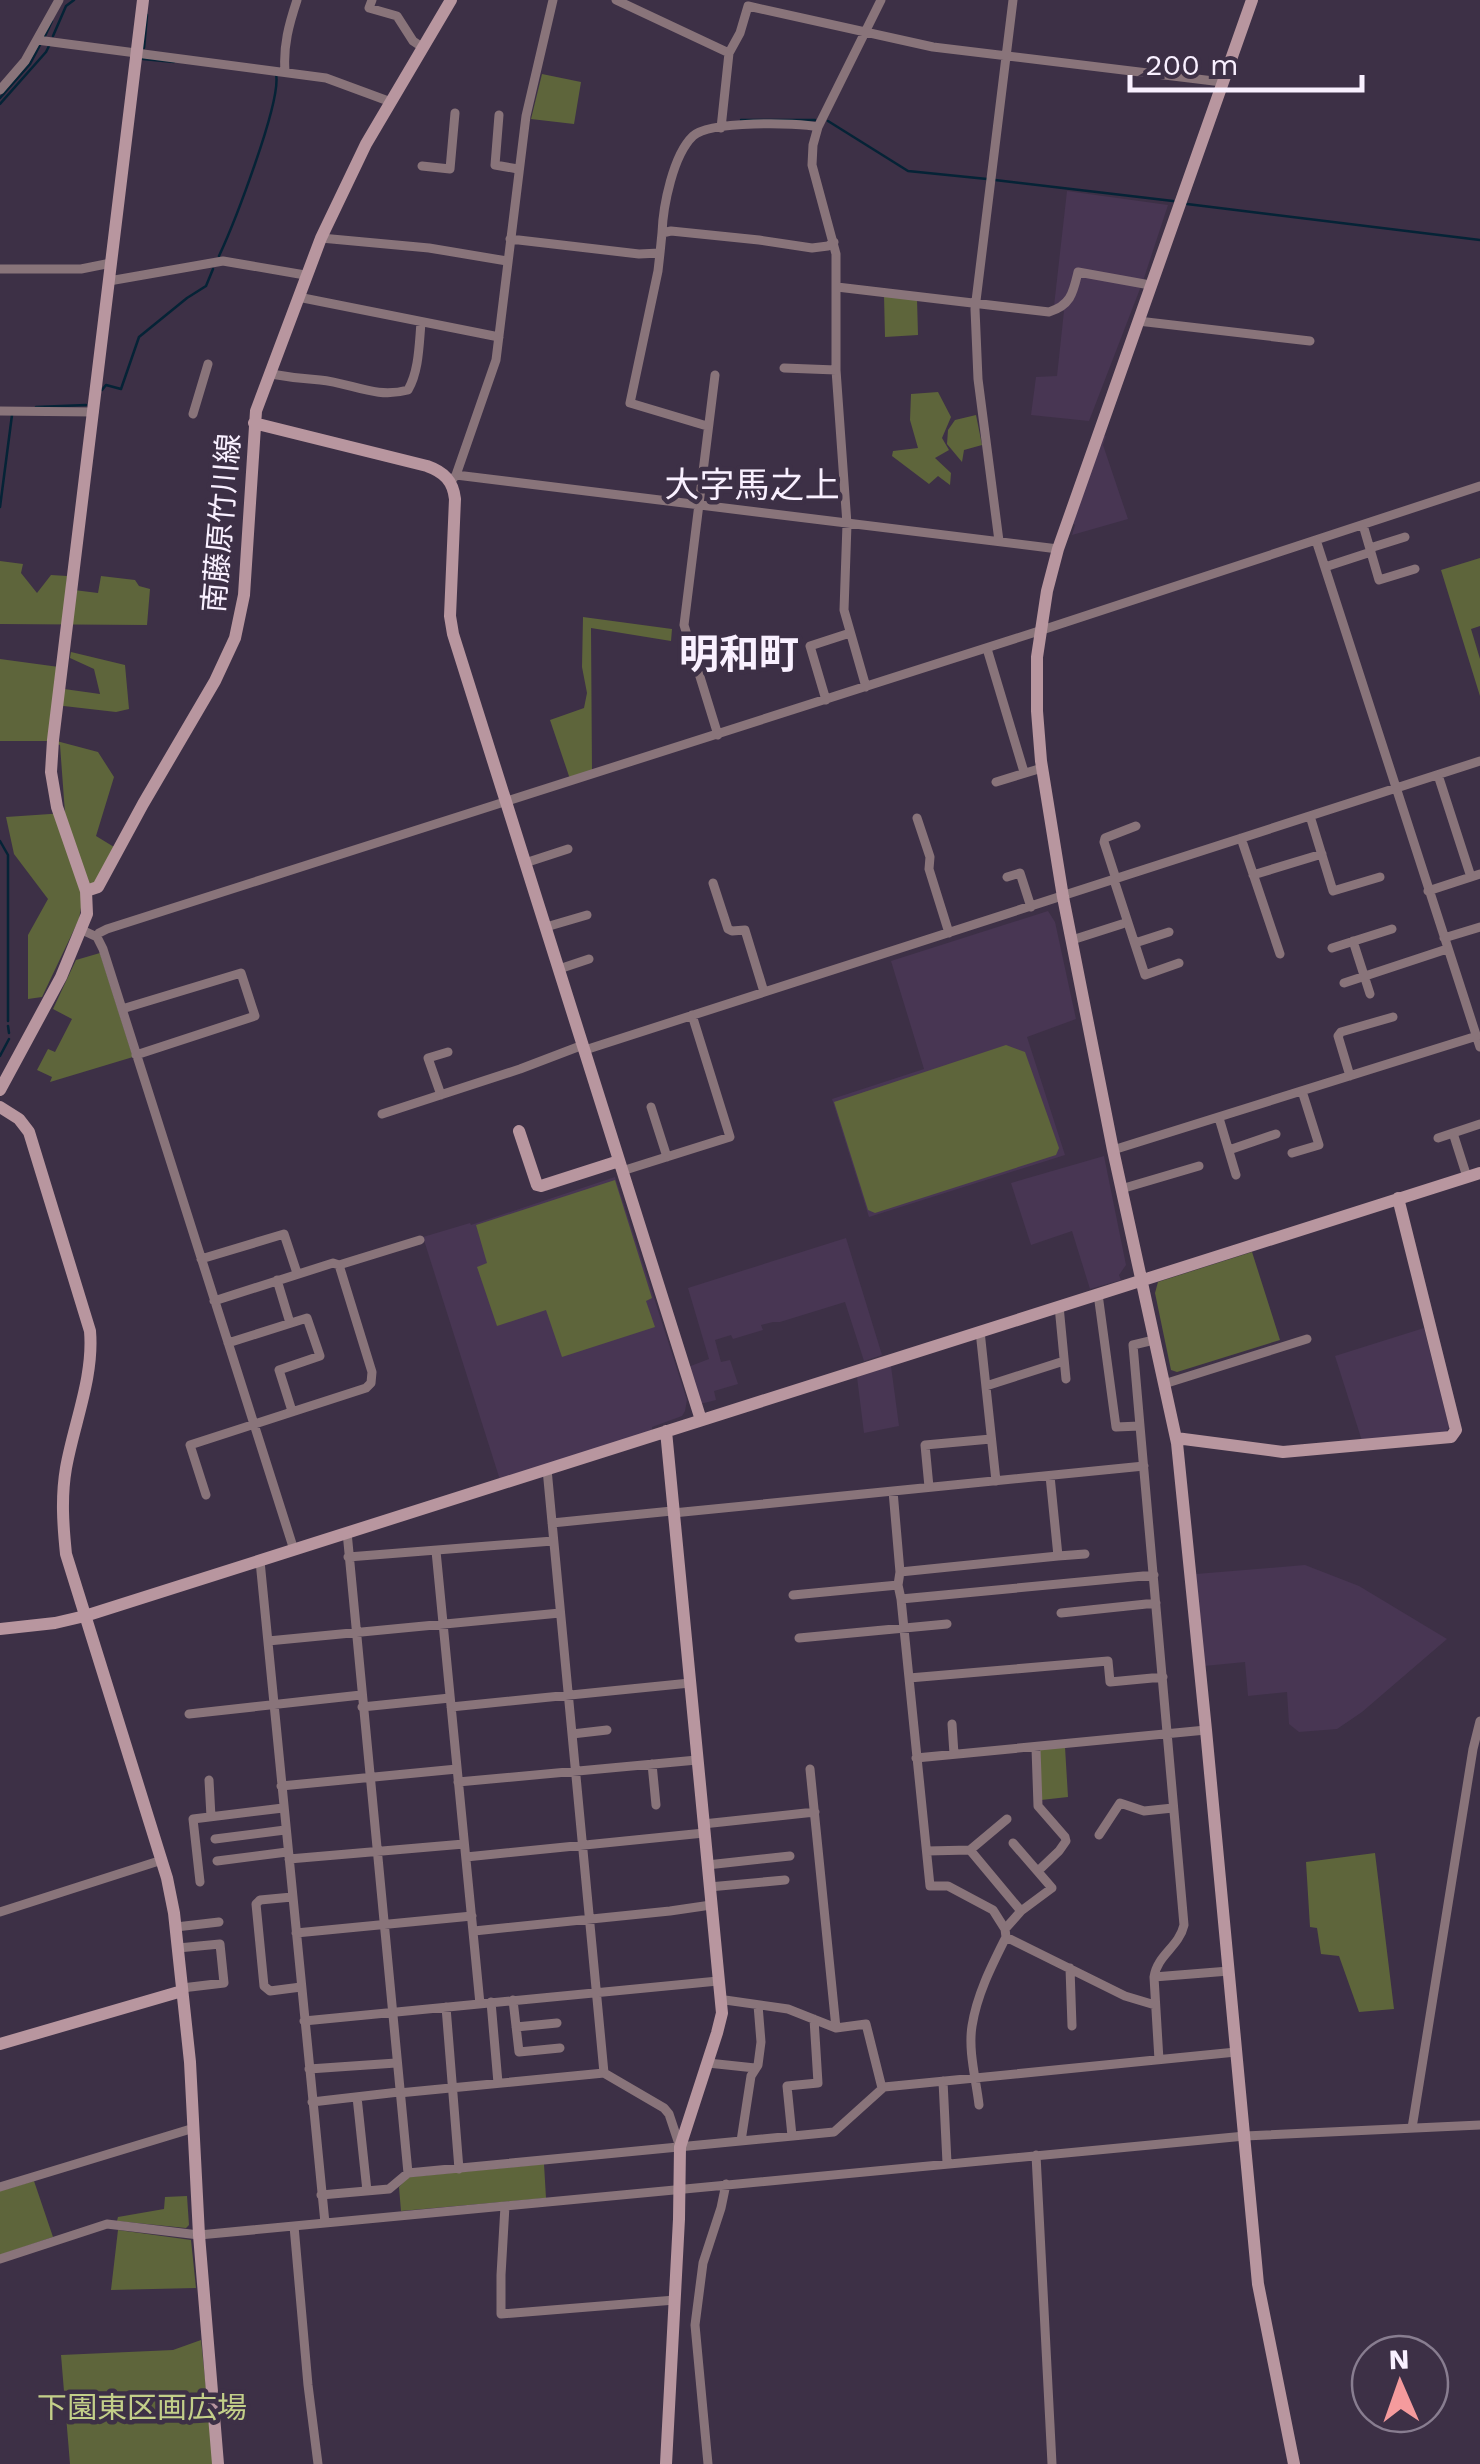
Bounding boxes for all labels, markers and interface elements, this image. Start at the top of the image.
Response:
scale bar [1130,30,1362,92]
text: 200 m [1145,47,1239,82]
street label: 南藤原竹川線 [196,432,246,614]
district label: 大字馬之上 [664,464,840,506]
district label: 明和町 [679,631,799,678]
north arrow [1350,2334,1450,2434]
text: N [1388,2343,1410,2376]
park label: 下園東区画広場 [37,2390,247,2425]

